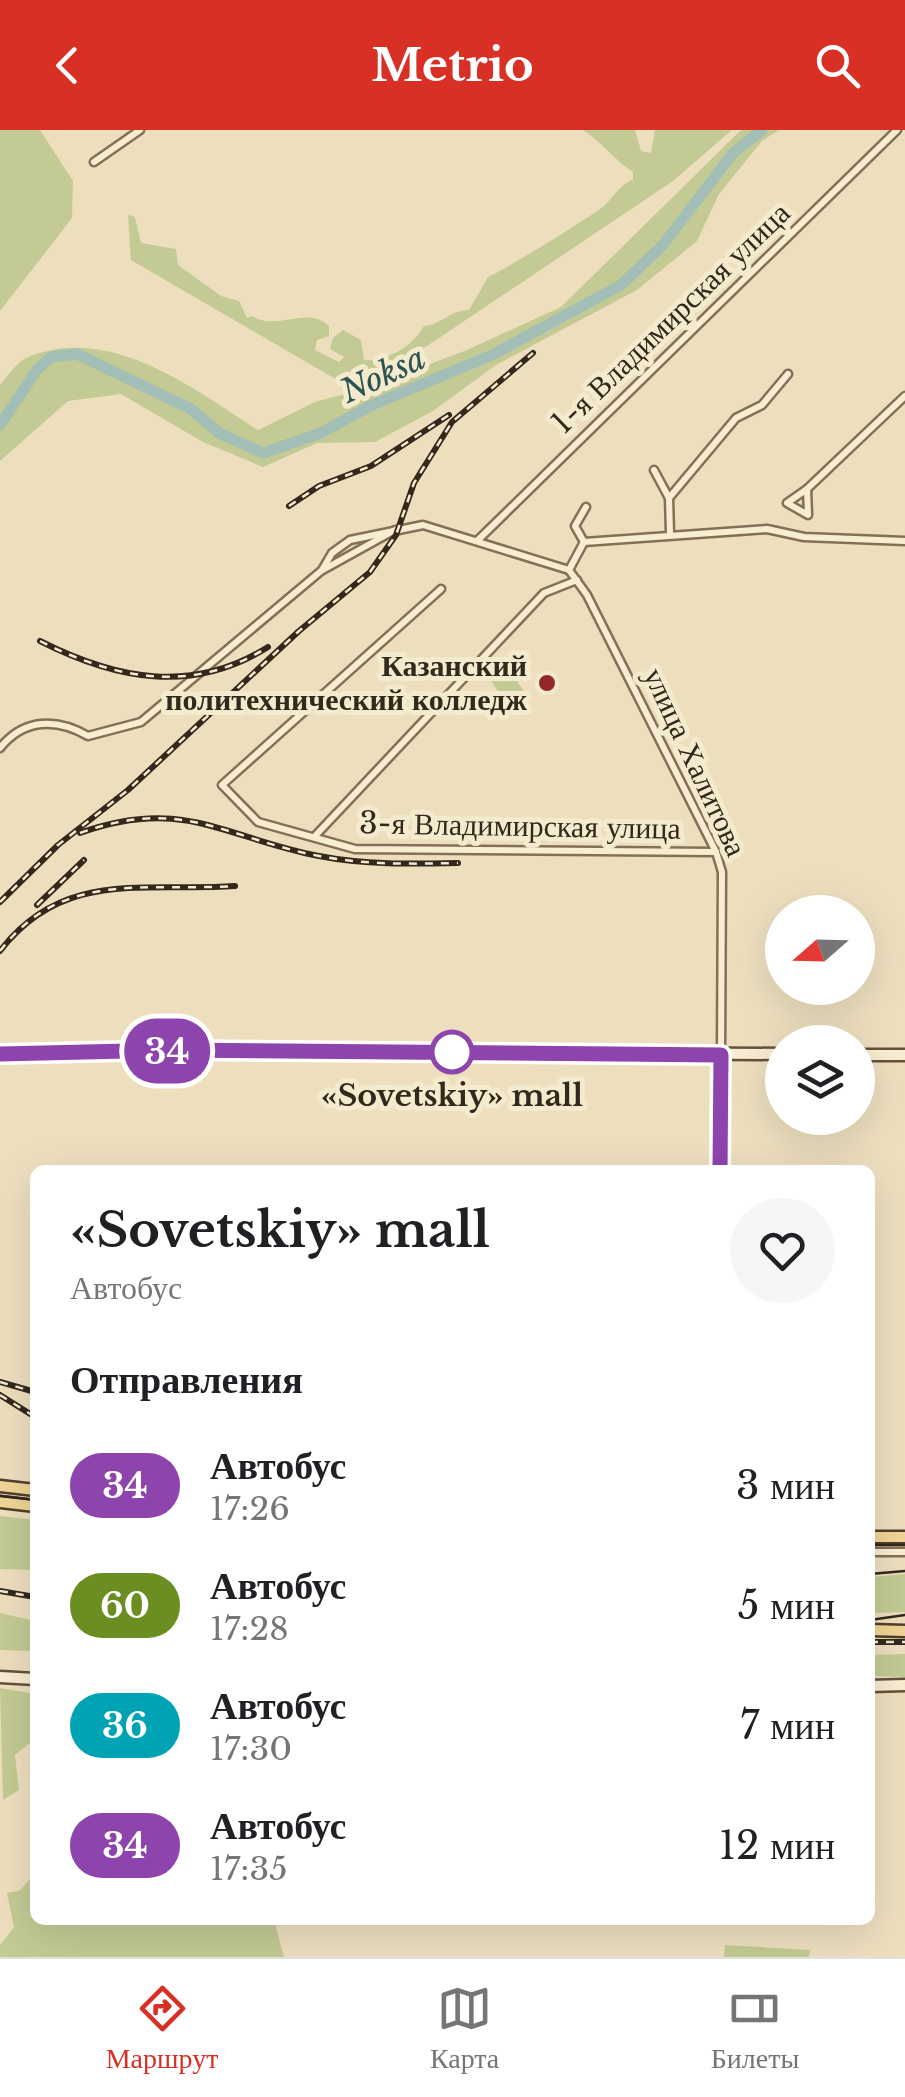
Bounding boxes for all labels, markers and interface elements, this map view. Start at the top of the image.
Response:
text: Metrio [371,37,534,93]
icon: back [40,38,95,93]
icon: search [810,38,865,93]
street label: 1-я Владимирская улица [544,194,797,441]
water label: Noksa [333,338,432,412]
place label: Казанский политехнический колледж [165,647,527,718]
street label: улица Халитова [636,662,755,862]
marker: Казанский политехнический колледж [536,672,558,694]
street label: 3-я Владимирская улица [359,804,681,847]
north arrow [765,895,875,1005]
map controls [765,895,875,1135]
line badge: 34 [122,1018,212,1084]
button: layers [765,1025,875,1135]
text: 34 [144,1030,190,1073]
marker: «Sovetskiy» mall [431,1031,473,1073]
place label: «Sovetskiy» mall [321,1077,584,1114]
button: heart [730,1198,835,1303]
text: «Sovetskiy» mall [70,1200,490,1260]
text: Автобус [70,1268,182,1308]
text: Отправления [70,1356,303,1403]
text: Автобус [210,1442,346,1489]
text: 3 мин [736,1462,835,1509]
text: 34 [102,1464,148,1507]
text: 17:26 [210,1489,290,1529]
text: Автобус [210,1562,346,1609]
text: 5 мин [738,1582,835,1629]
text: 60 [100,1584,150,1627]
text: 17:28 [210,1609,289,1649]
text: Автобус [210,1682,346,1729]
text: 7 мин [740,1702,835,1749]
text: 36 [102,1704,148,1747]
text: 17:30 [210,1729,292,1769]
text: Автобус [210,1802,346,1849]
text: 12 мин [719,1822,835,1869]
text: 34 [102,1824,148,1867]
text: 17:35 [210,1849,287,1889]
tab: Маршрут [106,1981,218,2076]
tab: Карта [430,1981,499,2076]
tab: Билеты [711,1981,799,2076]

